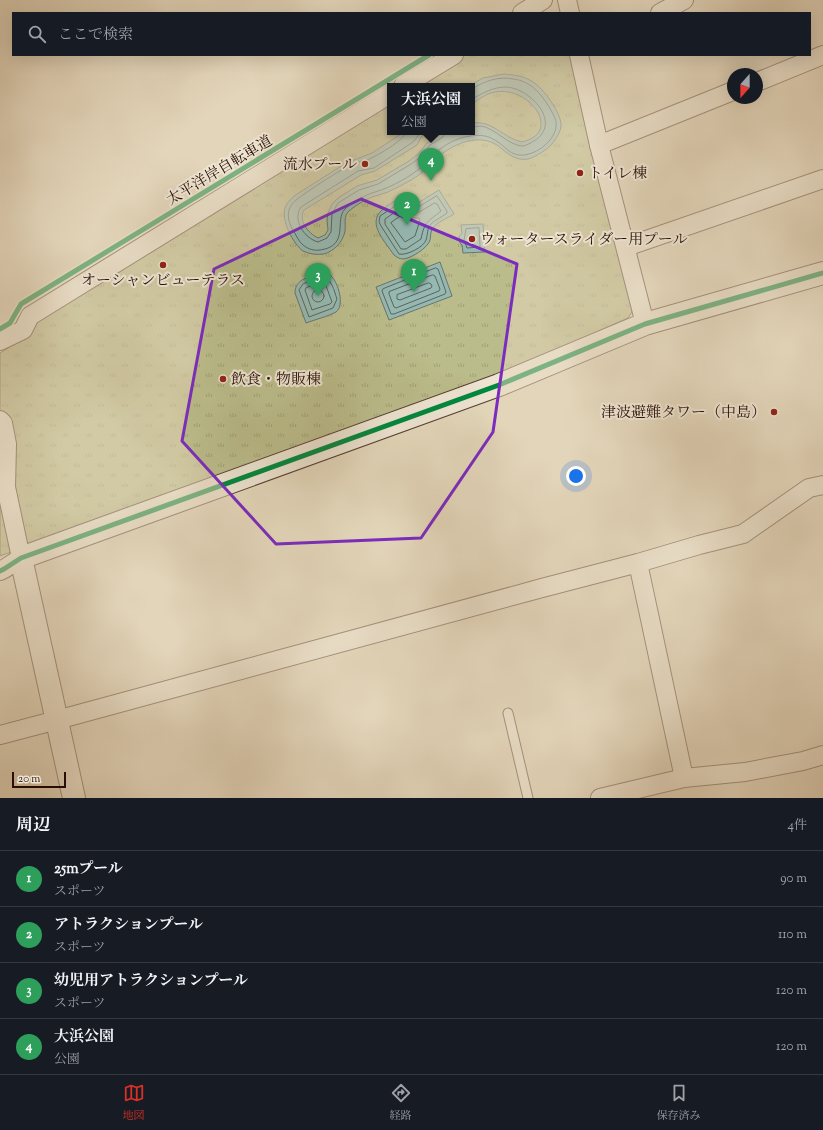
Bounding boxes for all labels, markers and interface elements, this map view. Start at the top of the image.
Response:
search box [12,12,811,56]
icon: search [26,23,48,45]
text: ここで検索 [58,25,133,46]
north arrow [727,68,763,104]
popup [387,83,475,135]
text: 大浜公園 [401,90,461,111]
text: 公園 [401,114,427,132]
street label: 太平洋岸自転車道 [163,131,277,211]
pin: 4 [418,148,444,181]
place label: 流水プール [283,155,357,176]
marker: 流水プール [360,159,370,169]
place label: トイレ棟 [588,164,647,185]
marker: トイレ棟 [575,168,585,178]
pin: 2 [394,192,420,225]
place label: ウォータースライダー用プール [480,230,687,251]
marker: ウォータースライダー用プール [467,234,477,244]
pin: 1 [401,259,427,292]
marker: オーシャンビューテラス [158,260,168,270]
pin: 3 [305,263,331,296]
place label: オーシャンビューテラス [81,271,245,292]
place label: 飲食・物販棟 [231,370,321,391]
marker: 飲食・物販棟 [218,374,228,384]
place label: 津波避難タワー（中島） [601,403,766,424]
marker: 津波避難タワー（中島） [769,407,779,417]
your location [566,466,586,486]
scale bar [12,770,66,789]
text: 20 m [18,771,40,787]
text: 周辺 [16,814,50,838]
text: 4件 [787,817,807,835]
text: 25mプール [54,859,123,880]
text: 1 [27,870,31,888]
text: 90 m [780,870,807,888]
text: スポーツ [54,883,105,901]
text: アトラクションプール [54,915,203,936]
text: 2 [26,926,32,944]
text: 110 m [778,926,807,944]
text: スポーツ [54,939,105,957]
text: 幼児用アトラクションプール [54,971,248,992]
text: 3 [26,982,32,1000]
text: 120 m [776,982,807,1000]
text: スポーツ [54,995,105,1013]
text: 大浜公園 [54,1027,114,1048]
text: 4 [26,1038,32,1056]
text: 120 m [776,1038,807,1056]
text: 公園 [54,1051,80,1069]
tab: 地図 [123,1082,145,1124]
tab: 経路 [390,1082,412,1124]
tab: 保存済み [657,1082,701,1124]

